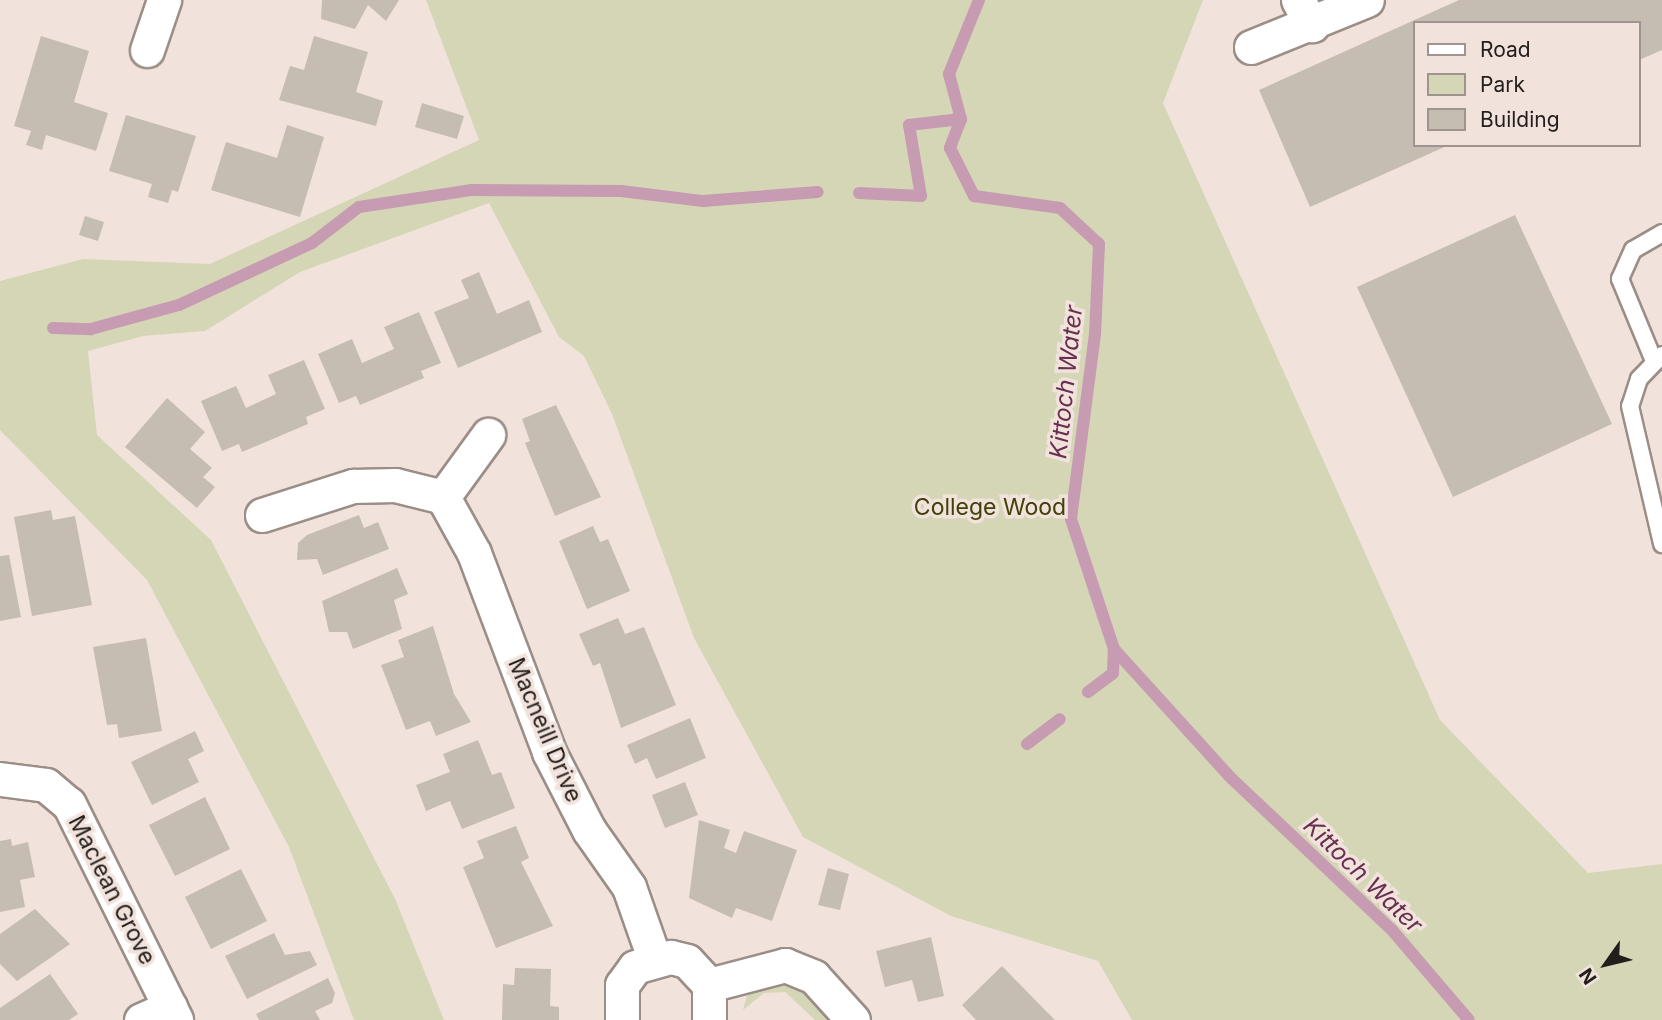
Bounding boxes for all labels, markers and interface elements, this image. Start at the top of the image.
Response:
legend [1414,21,1641,147]
text: Road [1480,37,1531,62]
text: Park [1480,72,1525,97]
text: Building [1480,107,1560,132]
water label: Kittoch Water [1044,304,1088,460]
park label: College Wood [914,493,1066,521]
street label: Macneill Drive [502,654,588,806]
street label: Maclean Grove [63,811,161,969]
water label: Kittoch Water [1298,811,1428,939]
north arrow [1571,929,1641,999]
text: N [1575,964,1602,988]

